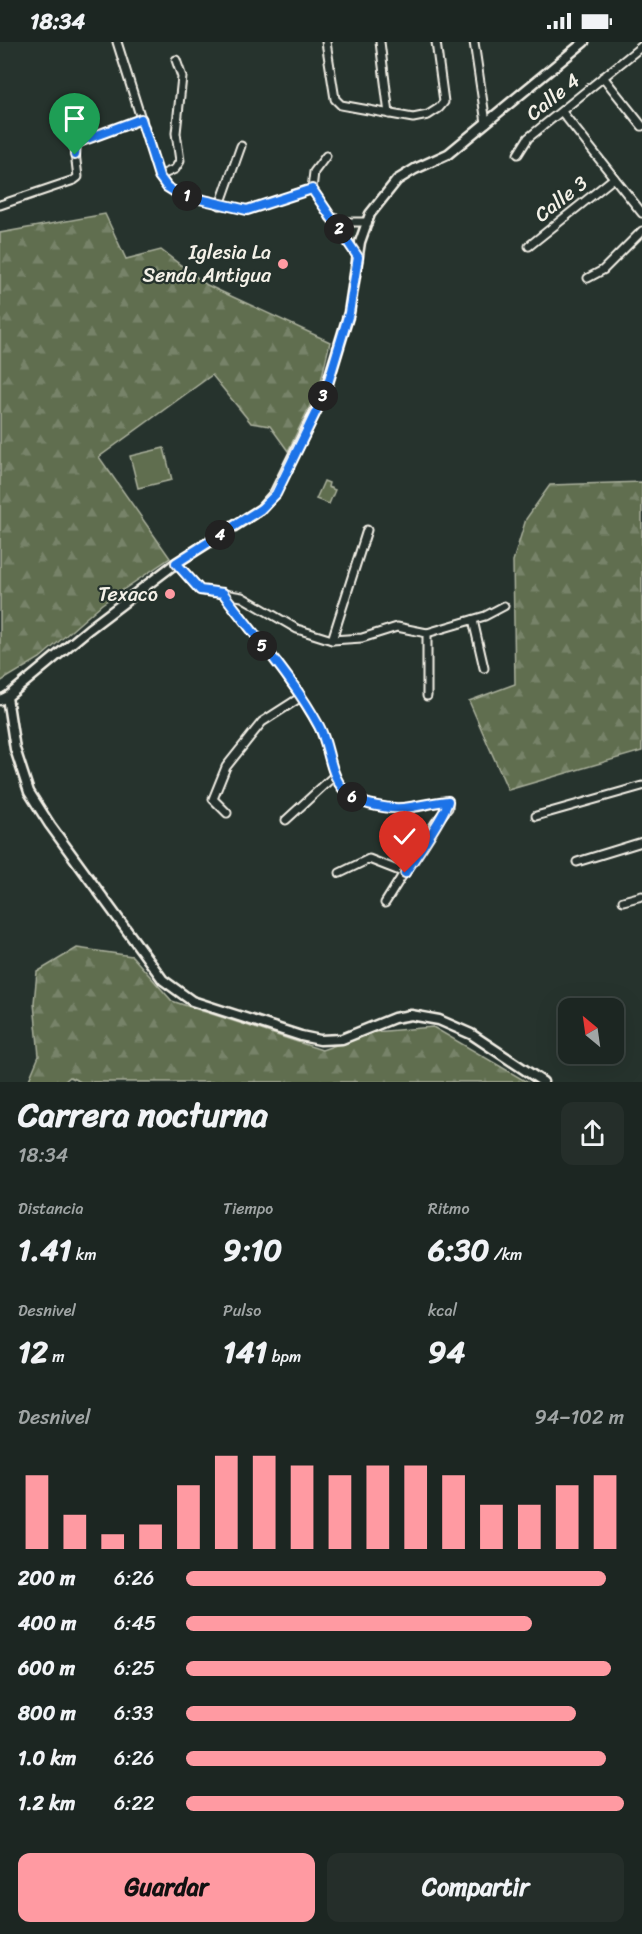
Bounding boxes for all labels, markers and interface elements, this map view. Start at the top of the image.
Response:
text: 18:34 [30,2,85,41]
street label: Calle 4 [518,64,588,130]
pin [49,93,100,155]
icon: arrive [58,102,91,135]
street label: Calle 3 [526,167,596,231]
pin: 1 [172,181,202,211]
text: 1 [184,181,190,210]
pin: 2 [324,214,354,244]
text: 2 [334,214,344,243]
place label: Iglesia La Senda Antigua [143,235,272,293]
marker: Iglesia La Senda Antigua [276,257,290,271]
pin: 3 [308,381,338,411]
text: 3 [319,381,327,410]
pin: 4 [205,520,235,550]
text: 4 [215,520,225,549]
place label: Texaco [98,577,158,612]
marker: Texaco [163,587,177,601]
pin: 5 [247,631,277,661]
text: 5 [257,631,267,660]
pin: 6 [337,782,367,812]
text: 6 [347,782,357,811]
pin [379,811,430,873]
icon: check [388,820,421,853]
north arrow [558,998,624,1064]
map controls [558,998,624,1064]
text: Carrera nocturna [18,1086,268,1144]
button: share [561,1102,624,1165]
text: 18:34 [18,1138,68,1173]
text: Distancia [18,1194,84,1223]
text: Tiempo [223,1194,273,1223]
text: Ritmo [428,1194,470,1223]
text: 1.41 [18,1223,72,1277]
text: 9:10 [223,1223,282,1277]
text: 6:30 [428,1223,490,1277]
text: km [72,1240,97,1269]
text: /km [490,1240,522,1269]
text: Desnivel [18,1296,76,1325]
text: Pulso [223,1296,261,1325]
text: kcal [428,1296,457,1325]
text: 12 [18,1325,48,1379]
text: 141 [223,1325,268,1379]
text: 94 [428,1325,465,1379]
text: m [48,1342,65,1371]
text: bpm [268,1342,301,1371]
text: Desnivel [18,1400,90,1435]
text: 94–102 m [535,1400,624,1435]
text: 200 m [18,1561,75,1596]
text: 6:26 [114,1561,154,1596]
text: 400 m [18,1606,76,1641]
text: 6:45 [114,1606,156,1641]
text: 600 m [18,1651,75,1686]
text: 6:25 [114,1651,155,1686]
text: 800 m [18,1696,76,1731]
text: 6:33 [114,1696,153,1731]
text: 1.0 km [18,1741,76,1776]
text: 6:26 [114,1741,154,1776]
text: 1.2 km [18,1786,75,1821]
text: 6:22 [114,1786,154,1821]
button: Guardar [18,1853,315,1922]
button: Compartir [327,1853,624,1922]

